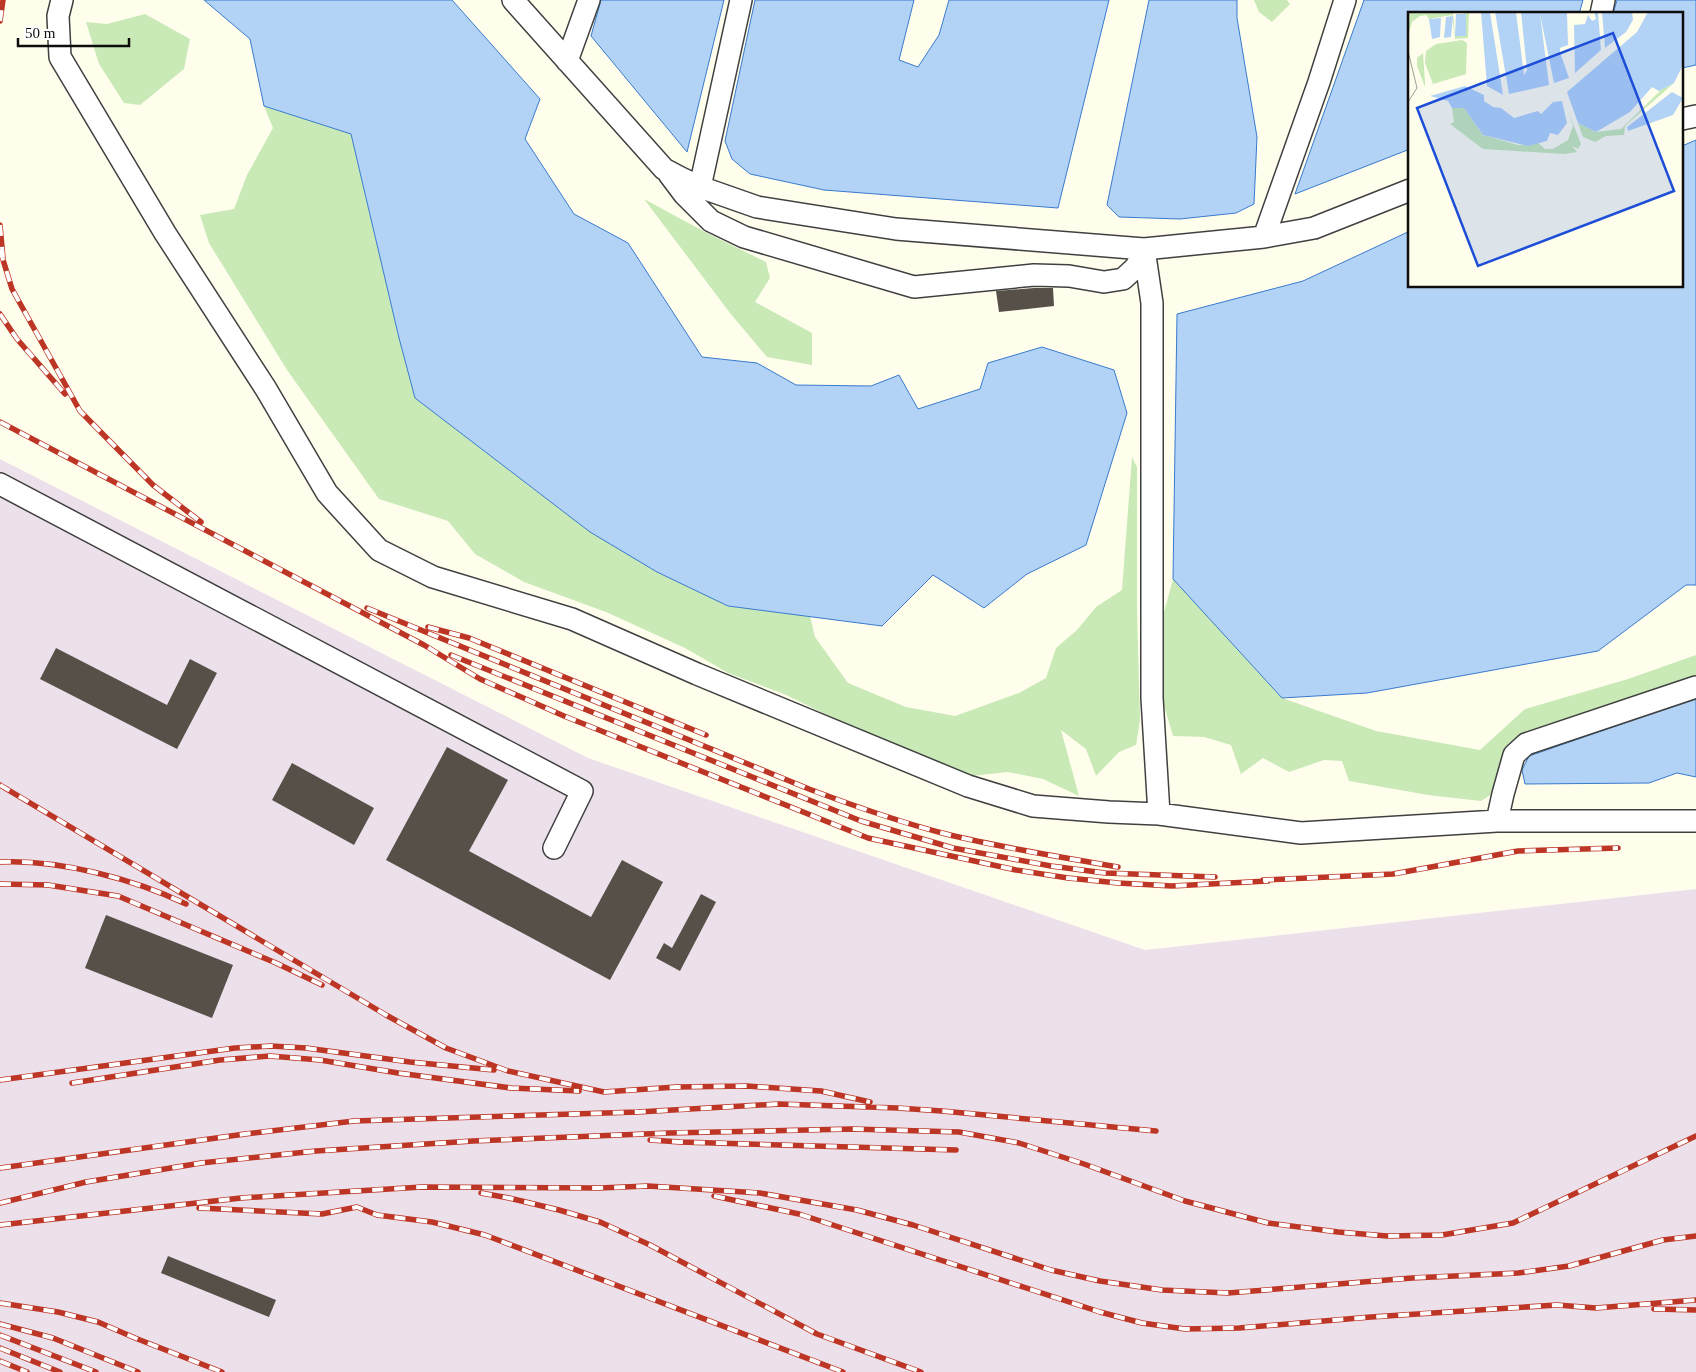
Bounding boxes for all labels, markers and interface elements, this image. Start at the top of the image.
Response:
inset map [1408,12,1684,288]
scale bar [18,15,129,47]
text: 50 m [25,25,56,41]

